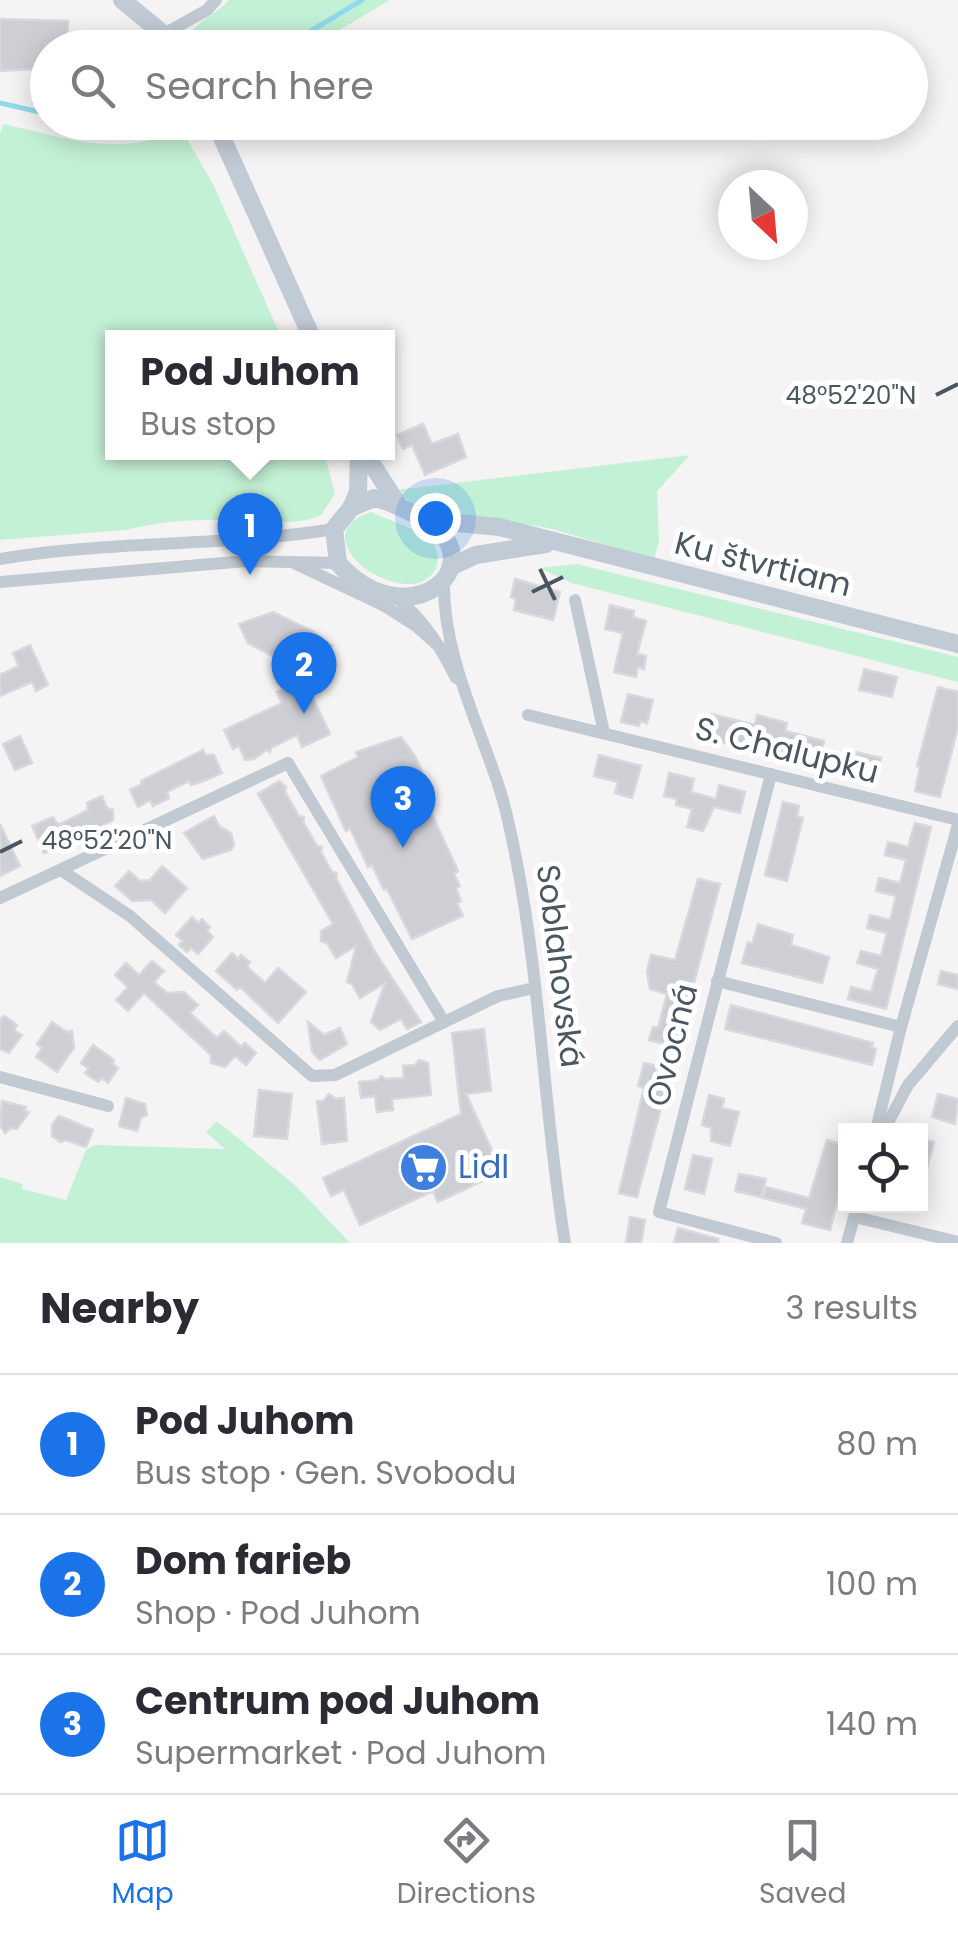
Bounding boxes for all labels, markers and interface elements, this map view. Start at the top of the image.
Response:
search box [30,30,928,140]
icon: search [65,58,120,113]
text: Search here [145,59,374,112]
north arrow [718,170,808,260]
popup [105,330,395,460]
text: Pod Juhom [140,345,360,398]
text: 48°52'20"N [786,378,916,413]
text: Bus stop [140,401,276,446]
pin: 1 [218,492,282,575]
your location [410,493,461,544]
street label: Ku štvrtiam [670,520,856,607]
pin: 2 [272,632,336,714]
street label: S. Chalupku [691,705,884,794]
pin: 3 [370,766,436,848]
text: 48°52'20"N [42,823,172,858]
street label: Soblahovská [526,862,595,1070]
street label: Ovocná [635,979,708,1111]
map controls [838,1123,928,1213]
button: locate [838,1123,928,1213]
supermarket icon: Lidl [397,1141,449,1193]
place label: Lidl [458,1144,509,1189]
text: Nearby [40,1279,199,1338]
text: 3 results [785,1285,918,1330]
text: Pod Juhom [135,1394,354,1447]
text: 1 [66,1421,79,1466]
text: 80 m [836,1421,918,1466]
text: Bus stop · Gen. Svobodu [135,1450,517,1495]
text: Dom farieb [135,1534,351,1587]
text: 2 [63,1561,82,1606]
text: 100 m [826,1561,918,1606]
text: Shop · Pod Juhom [135,1590,421,1635]
text: Centrum pod Juhom [135,1674,540,1727]
text: 3 [63,1701,82,1746]
text: 140 m [826,1701,918,1746]
text: Supermarket · Pod Juhom [135,1730,547,1775]
tab: Map [112,1813,174,1915]
tab: Directions [397,1813,536,1915]
tab: Saved [759,1813,846,1915]

